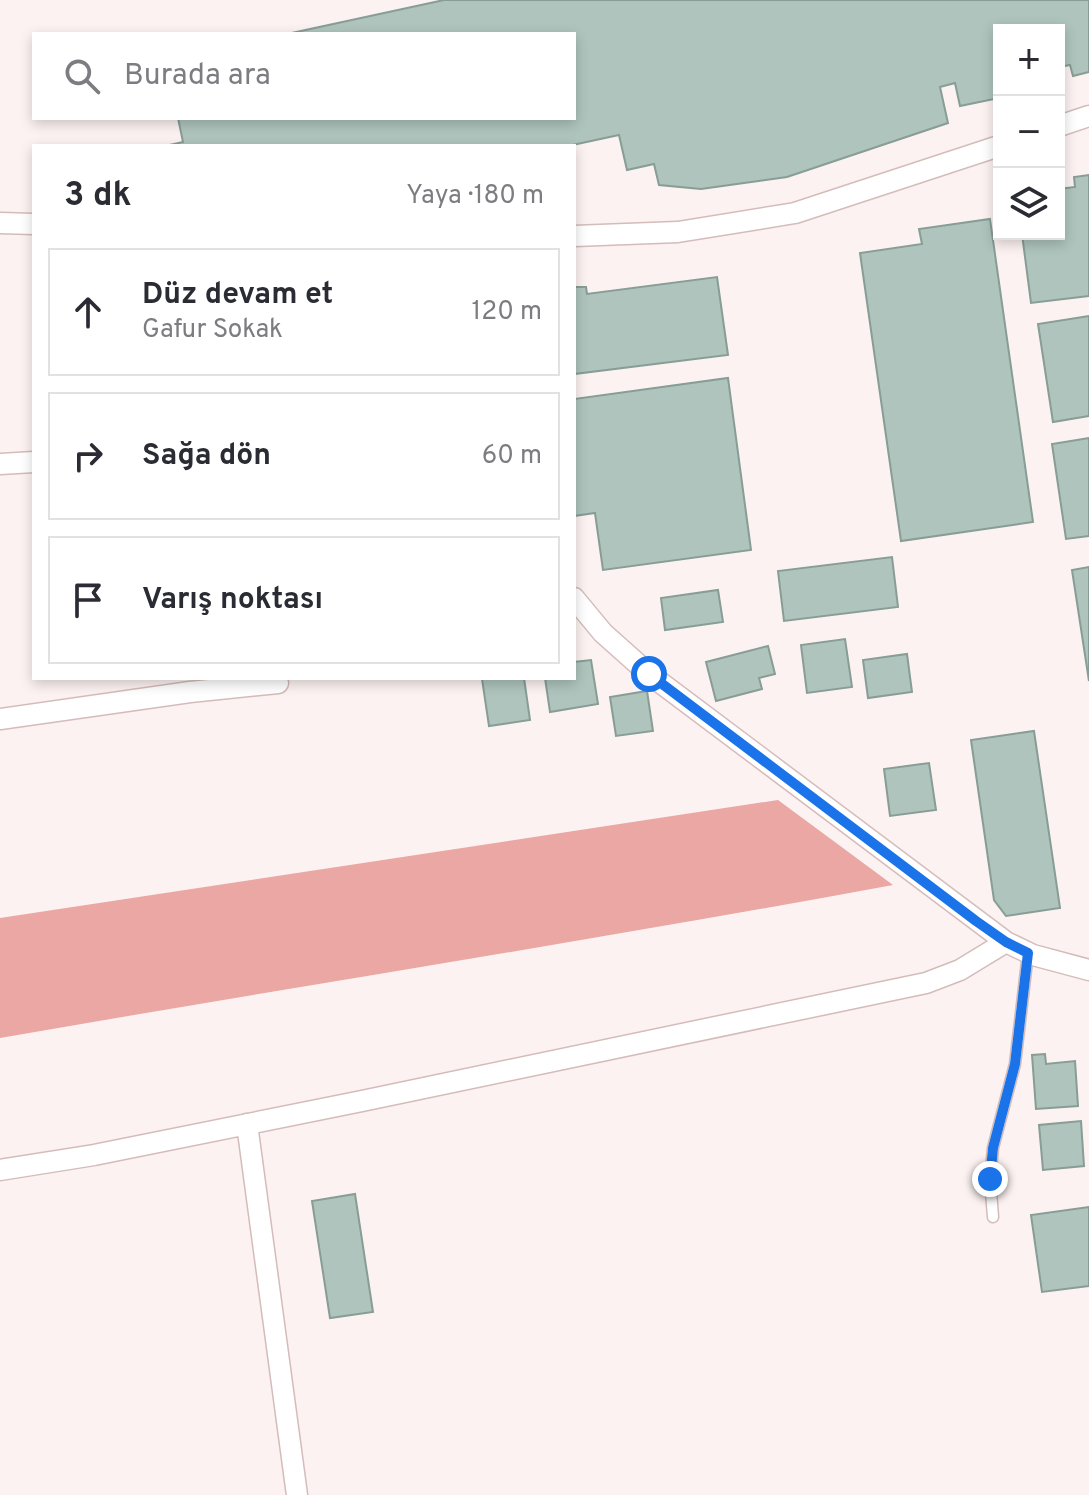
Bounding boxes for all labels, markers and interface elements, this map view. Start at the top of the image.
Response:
map controls [993,24,1065,240]
button: + [993,24,1065,96]
search box [32,32,576,120]
icon: search [60,54,104,98]
text: Burada ara [124,58,271,95]
button: − [993,96,1065,168]
button: layers [993,168,1065,240]
text: 3 dk [64,175,132,218]
text: Yaya · 180 m [406,180,544,213]
text: Düz devam et [142,277,333,314]
icon: ahead [66,290,110,334]
text: 120 m [472,296,542,329]
text: Gafur Sokak [142,314,283,347]
icon: right [66,434,110,478]
text: Sağa dön [142,438,271,475]
text: 60 m [482,440,542,473]
icon: arrive [66,578,110,622]
text: Varış noktası [142,582,323,619]
route start [631,656,667,692]
route end [972,1161,1008,1197]

